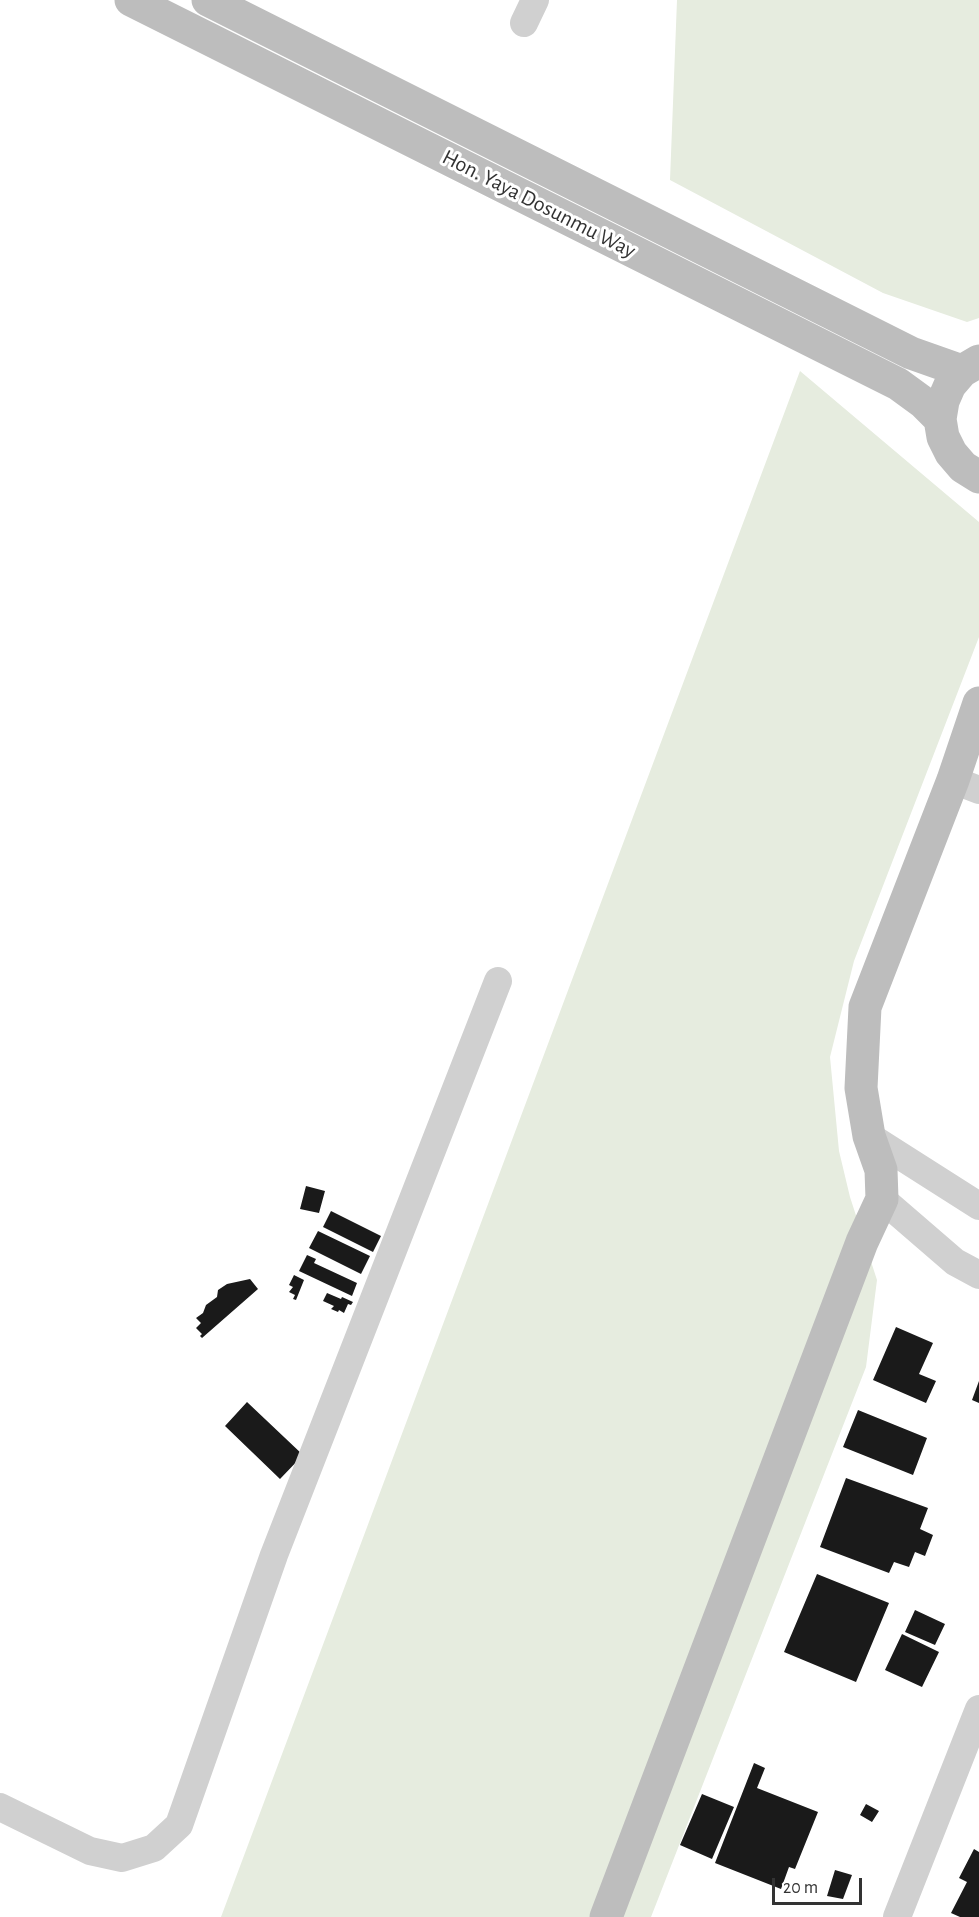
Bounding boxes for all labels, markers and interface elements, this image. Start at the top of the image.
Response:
street label: Hon. Yaya Dosunmu Way [438,144,640,264]
scale bar [775,1866,865,1904]
text: 20 m [783,1879,818,1897]

